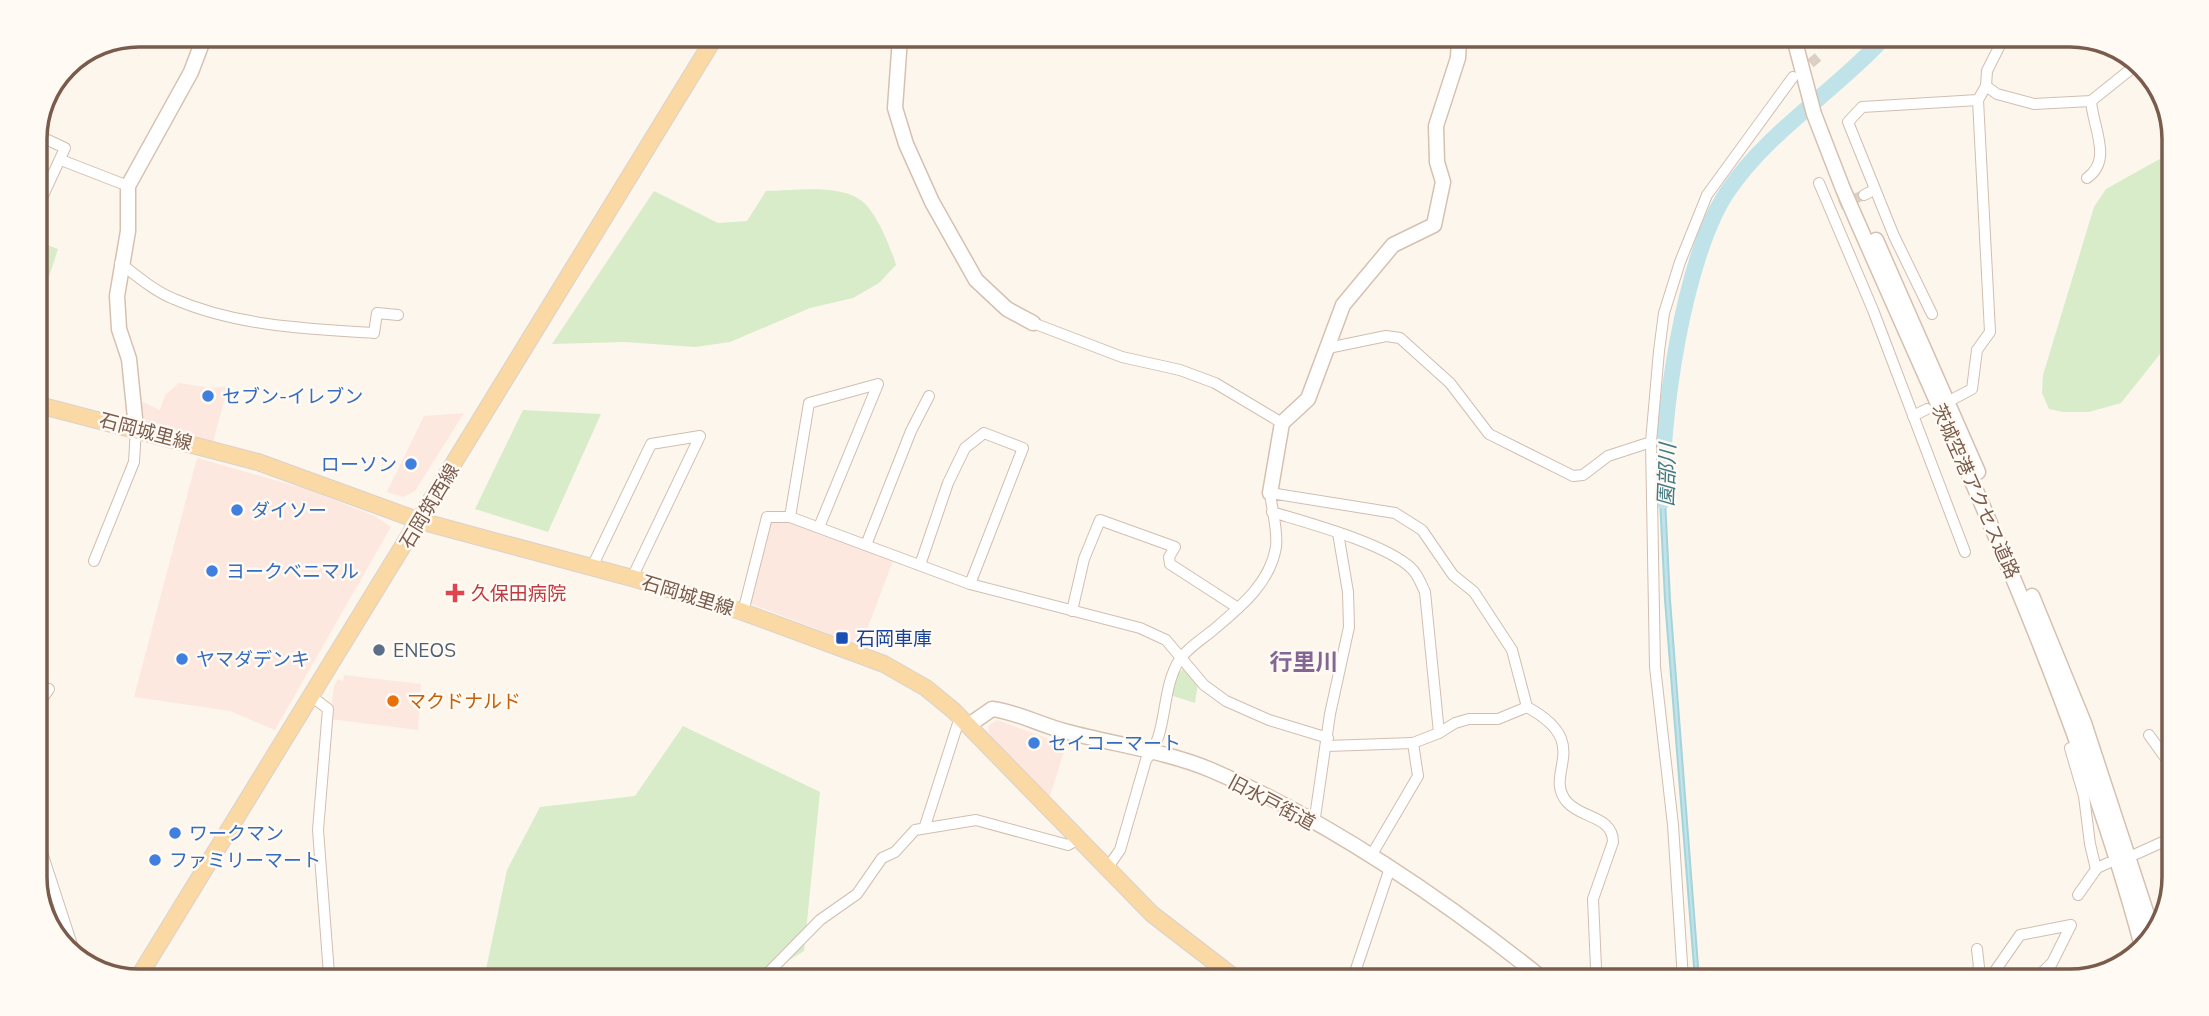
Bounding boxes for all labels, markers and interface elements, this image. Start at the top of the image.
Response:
place label: セブン-イレブン [222,384,363,408]
marker: セブン-イレブン [200,388,216,404]
street label: 茨城空港アクセス道路 [1927,400,2025,582]
street label: 石岡城里線 [97,407,195,455]
water label: 園部川 [1652,441,1680,507]
place label: ローソン [321,452,397,476]
marker: ローソン [403,456,419,472]
street label: 石岡筑西線 [394,459,464,553]
place label: ダイソー [251,498,327,522]
marker: ダイソー [229,502,245,518]
place label: ヨークベニマル [226,559,359,583]
marker: ヨークベニマル [204,563,220,579]
street label: 石岡城里線 [639,570,737,620]
place label: 久保田病院 [471,581,566,605]
marker: 久保田病院 [445,583,465,603]
place label: 石岡車庫 [856,626,932,650]
marker: 石岡車庫 [834,630,850,646]
place label: ENEOS [393,638,456,662]
marker: ENEOS [371,642,387,658]
place label: ヤマダデンキ [196,647,310,671]
district label: 行里川 [1270,647,1339,676]
marker: ヤマダデンキ [174,651,190,667]
place label: マクドナルド [407,689,521,713]
marker: マクドナルド [385,693,401,709]
place label: セイコーマート [1048,731,1181,755]
marker: セイコーマート [1026,735,1042,751]
street label: 旧水戸街道 [1224,769,1320,835]
place label: ワークマン [189,821,284,845]
marker: ワークマン [167,825,183,841]
place label: ファミリーマート [169,848,321,872]
marker: ファミリーマート [147,852,163,868]

